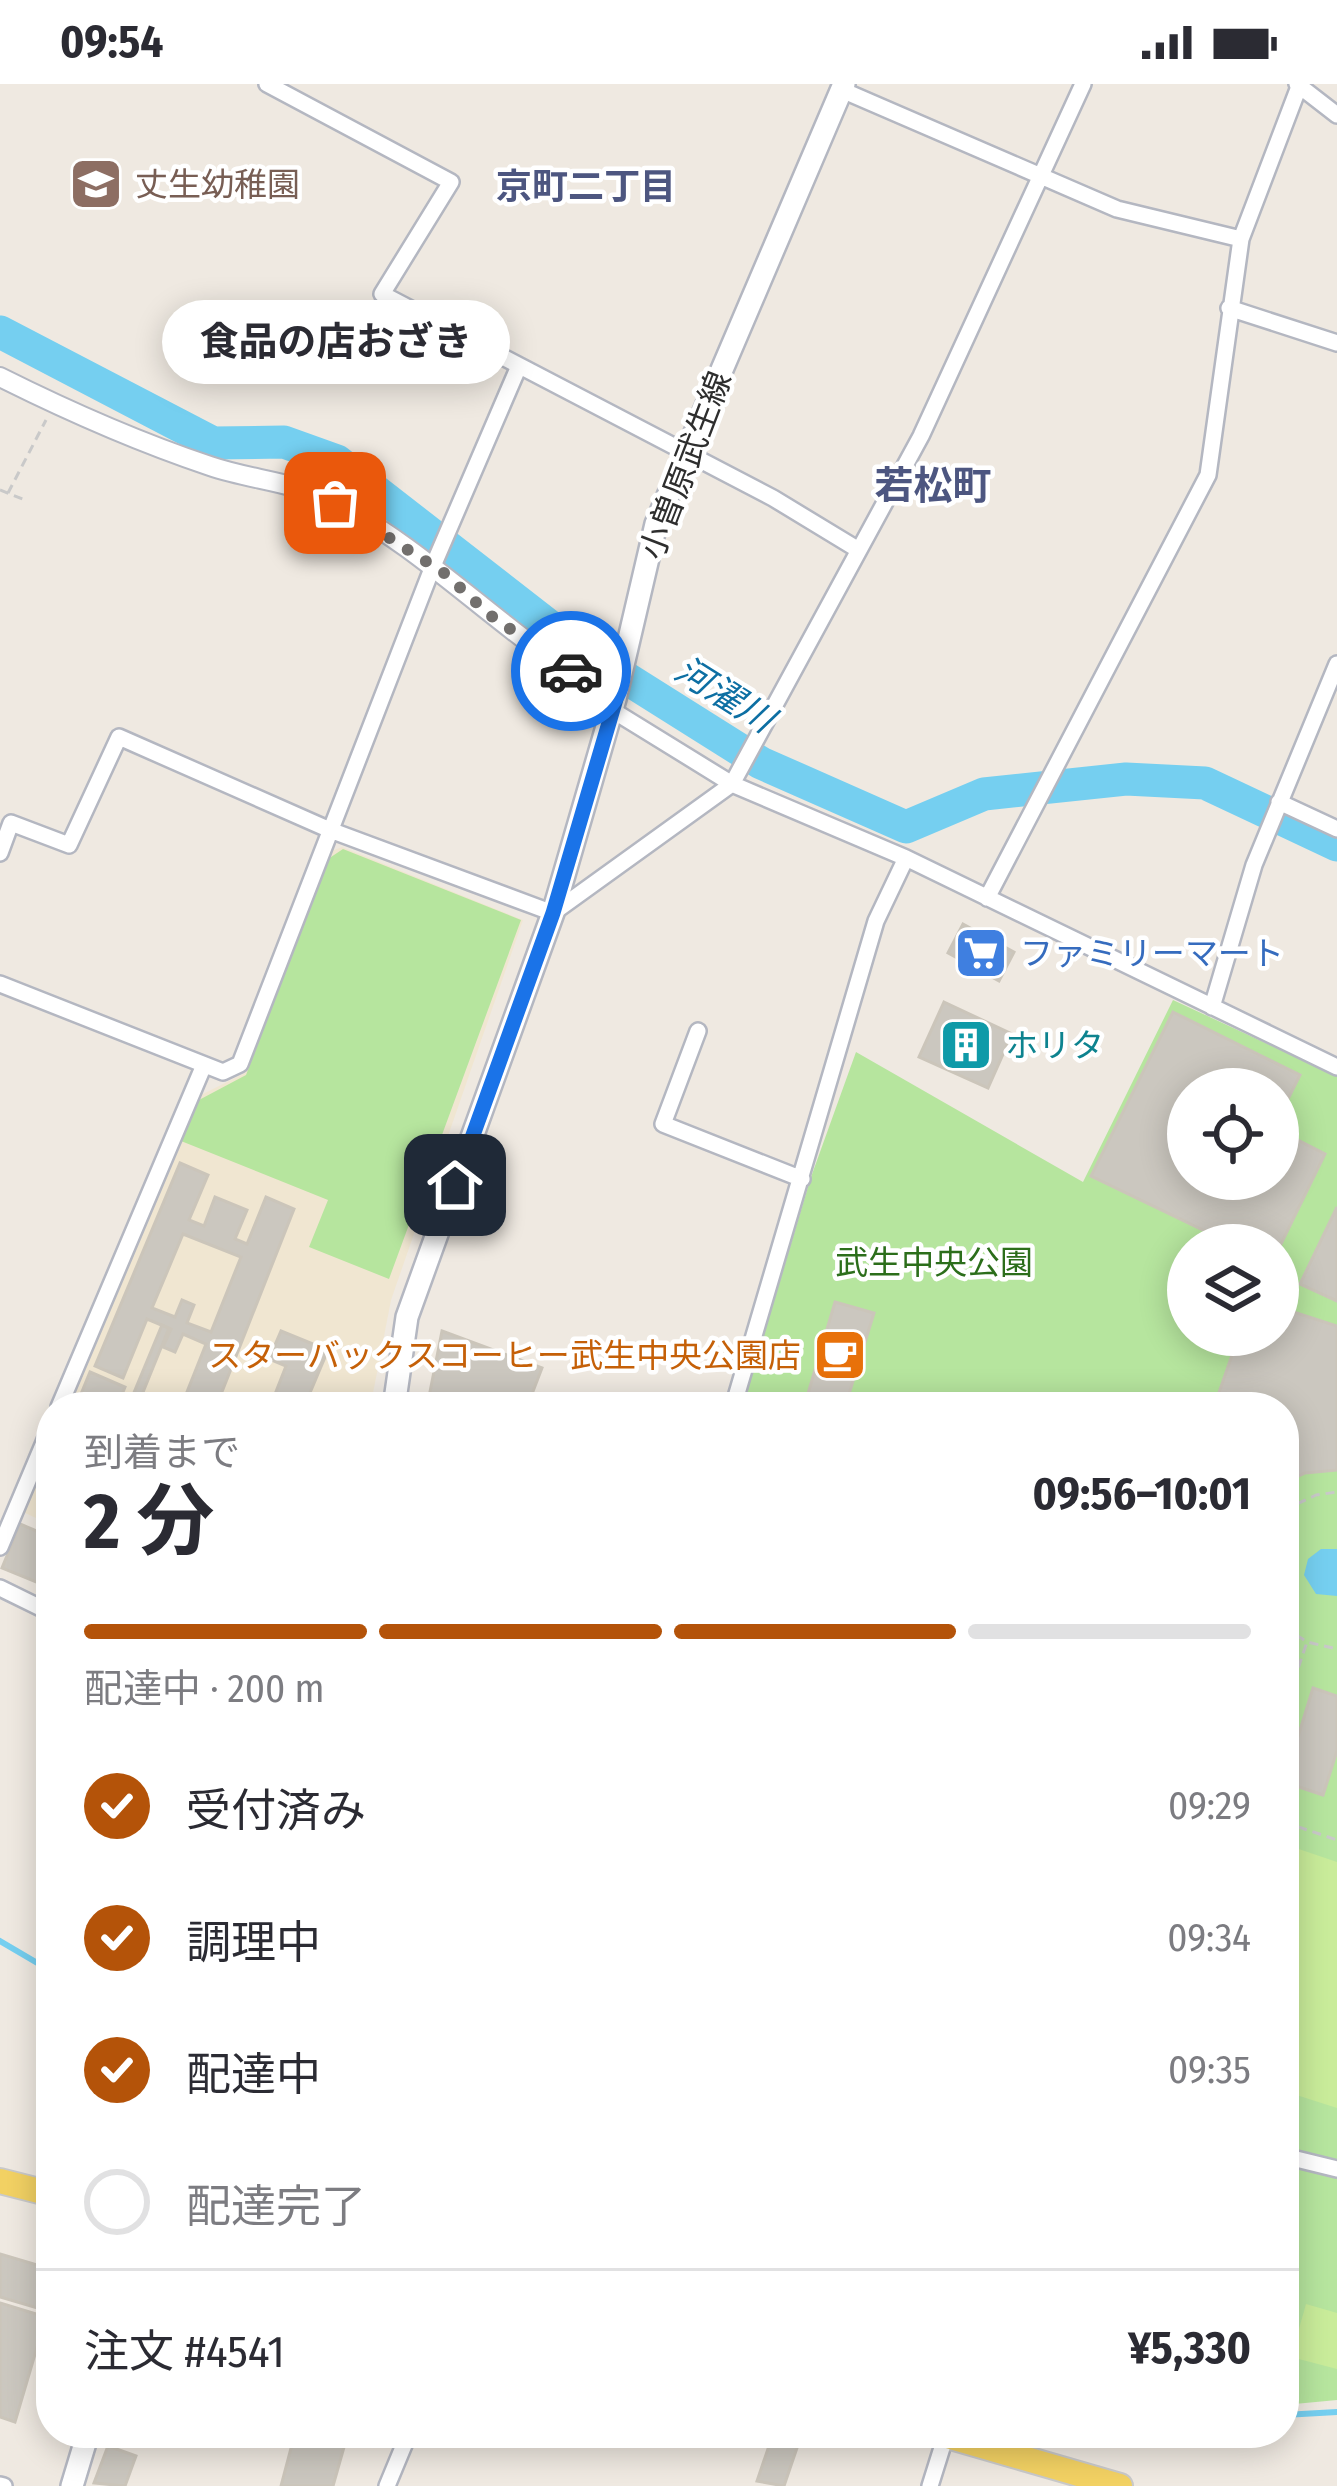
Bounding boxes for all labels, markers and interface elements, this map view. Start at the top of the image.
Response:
text: 09:54 [60,15,163,69]
school or university icon: 丈生幼稚園 [68,156,124,212]
place label: 丈生幼稚園 [135,165,300,205]
district label: 京町二丁目 [496,165,676,209]
callout: 食品の店おざき [161,299,509,383]
text: 食品の店おざき [199,319,473,365]
street label: 小曽原武生線 [632,366,740,565]
pin [284,452,386,554]
district label: 若松町 [874,463,992,509]
icon: bag [302,470,368,536]
courier [511,611,631,731]
icon: car [538,638,604,704]
water label: 河濯川 [667,648,785,744]
supermarket icon: ファミリーマート [953,925,1009,981]
place label: ファミリーマート [1020,934,1284,974]
building icon: ホリタ [938,1017,994,1073]
place label: ホリタ [1005,1026,1104,1066]
map controls [1167,1068,1299,1356]
button: locate [1167,1068,1299,1200]
pin [404,1134,506,1236]
icon: home [422,1152,488,1218]
button: layers [1167,1224,1299,1356]
park label: 武生中央公園 [835,1243,1033,1283]
cafe icon: スターバックスコーヒー武生中央公園店 [812,1327,868,1383]
place label: スターバックスコーヒー武生中央公園店 [208,1336,801,1376]
text: 到着まで [84,1430,240,1476]
text: 09:56–10:01 [1032,1467,1251,1521]
text: 2 分 [84,1475,214,1569]
text: 配達中 · 200 m [84,1666,325,1712]
icon: check [84,1773,150,1839]
text: 09:29 [1168,1783,1251,1829]
text: 受付済み [186,1784,366,1838]
icon: check [84,1905,150,1971]
text: 09:34 [1167,1915,1251,1961]
text: 調理中 [186,1916,321,1970]
icon: check [84,2037,150,2103]
text: 09:35 [1168,2047,1251,2093]
text: 配達中 [186,2048,321,2102]
text: 配達完了 [186,2180,366,2234]
text: ¥5,330 [1128,2321,1251,2375]
text: 注文 #4541 [84,2325,285,2379]

